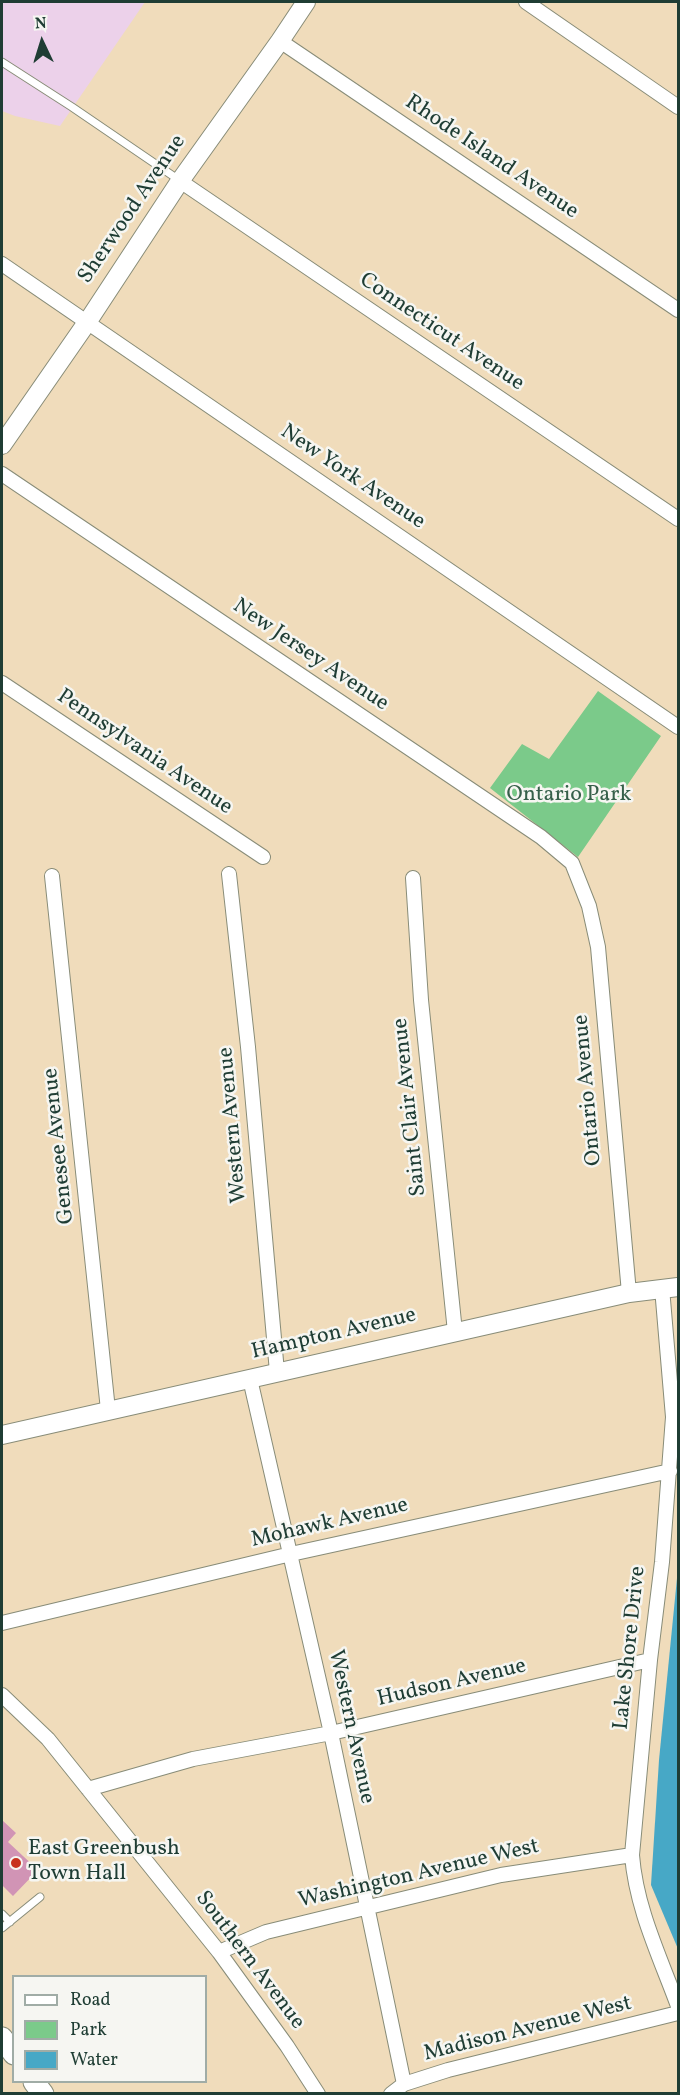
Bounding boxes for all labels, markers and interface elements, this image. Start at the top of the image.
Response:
north arrow [12,12,72,72]
text: N [34,13,47,35]
street label: Rhode Island Avenue [399,90,583,226]
street label: Sherwood Avenue [73,131,193,289]
street label: Connecticut Avenue [354,268,528,398]
street label: New York Avenue [275,420,429,536]
street label: New Jersey Avenue [227,594,393,718]
street label: Pennsylvania Avenue [51,684,237,822]
park label: Ontario Park [507,783,631,809]
street label: Ontario Avenue [569,1013,609,1167]
street label: Saint Clair Avenue [389,1017,433,1197]
street label: Western Avenue [214,1046,254,1204]
street label: Genesee Avenue [39,1067,81,1225]
street label: Hampton Avenue [249,1303,419,1367]
street label: Mohawk Avenue [249,1493,411,1555]
street label: Lake Shore Drive [609,1565,653,1731]
street label: Western Avenue [321,1648,379,1806]
street label: Hudson Avenue [375,1654,529,1714]
street label: Washington Avenue West [296,1834,542,1916]
place label: East Greenbush Town Hall [28,1837,180,1888]
marker: East Greenbush Town Hall [9,1856,23,1870]
street label: Southern Avenue [188,1887,310,2035]
legend [12,1975,207,2083]
text: Road [70,1988,111,2013]
street label: Madison Avenue West [421,1991,635,2069]
text: Park [70,2018,107,2043]
text: Water [70,2048,118,2073]

